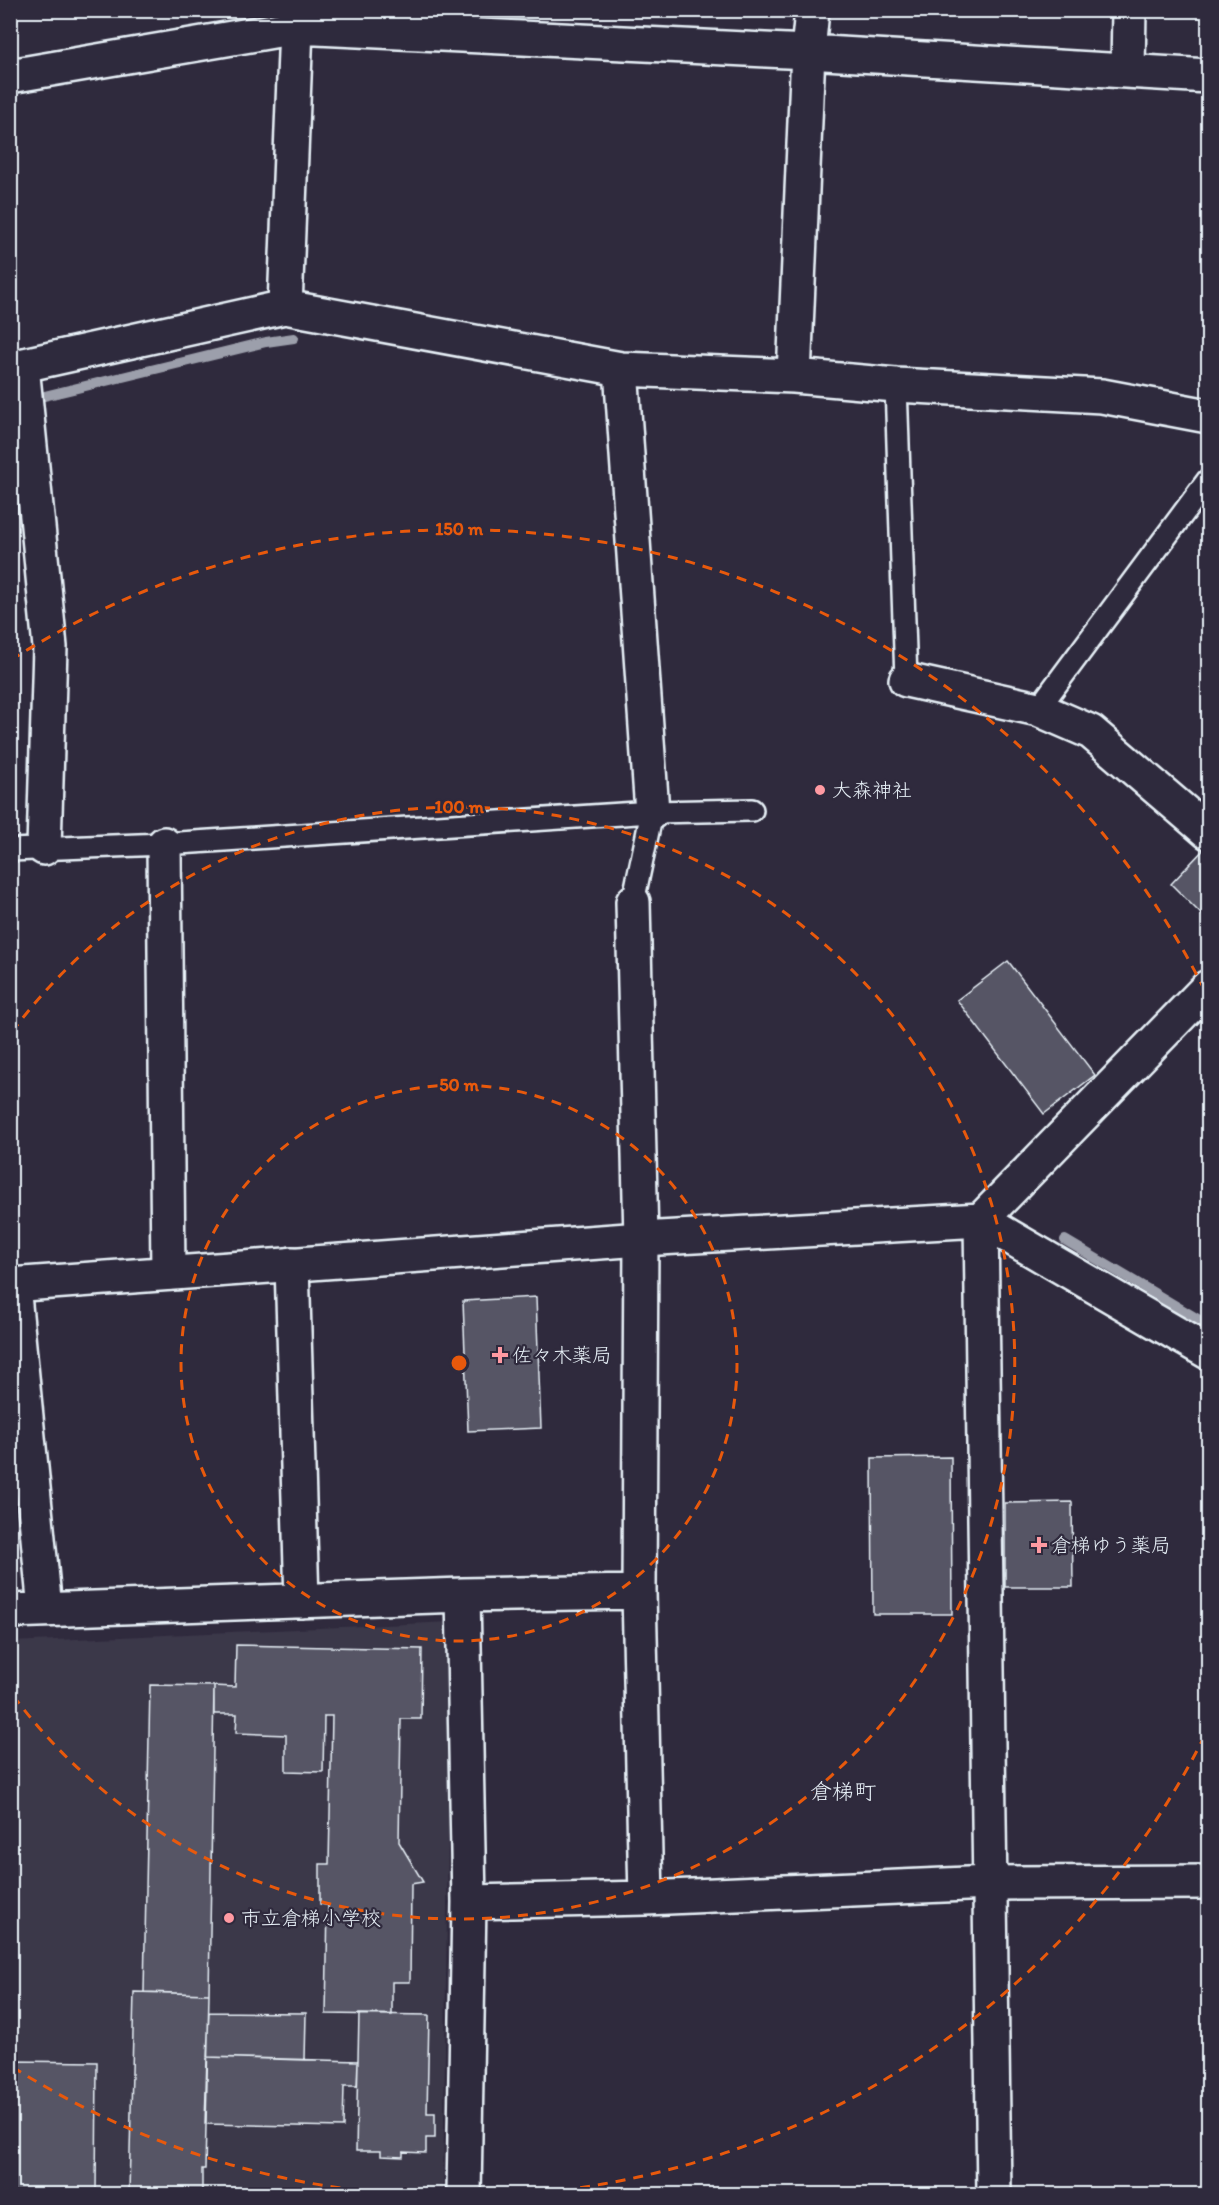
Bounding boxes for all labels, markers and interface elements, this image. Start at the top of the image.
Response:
text: 150 m [435,518,484,540]
place label: 大森神社 [832,778,912,802]
marker: 大森神社 [813,783,827,797]
text: 100 m [434,796,485,818]
text: 50 m [439,1074,480,1096]
place label: 佐々木薬局 [512,1343,612,1367]
marker: 佐々木薬局 [493,1348,507,1362]
centre of rings [449,1353,469,1373]
place label: 倉梯ゆう薬局 [1051,1533,1171,1557]
marker: 倉梯ゆう薬局 [1032,1538,1046,1552]
district label: 倉梯町 [810,1778,876,1805]
place label: 市立倉梯小学校 [241,1906,381,1930]
marker: 市立倉梯小学校 [222,1911,236,1925]

